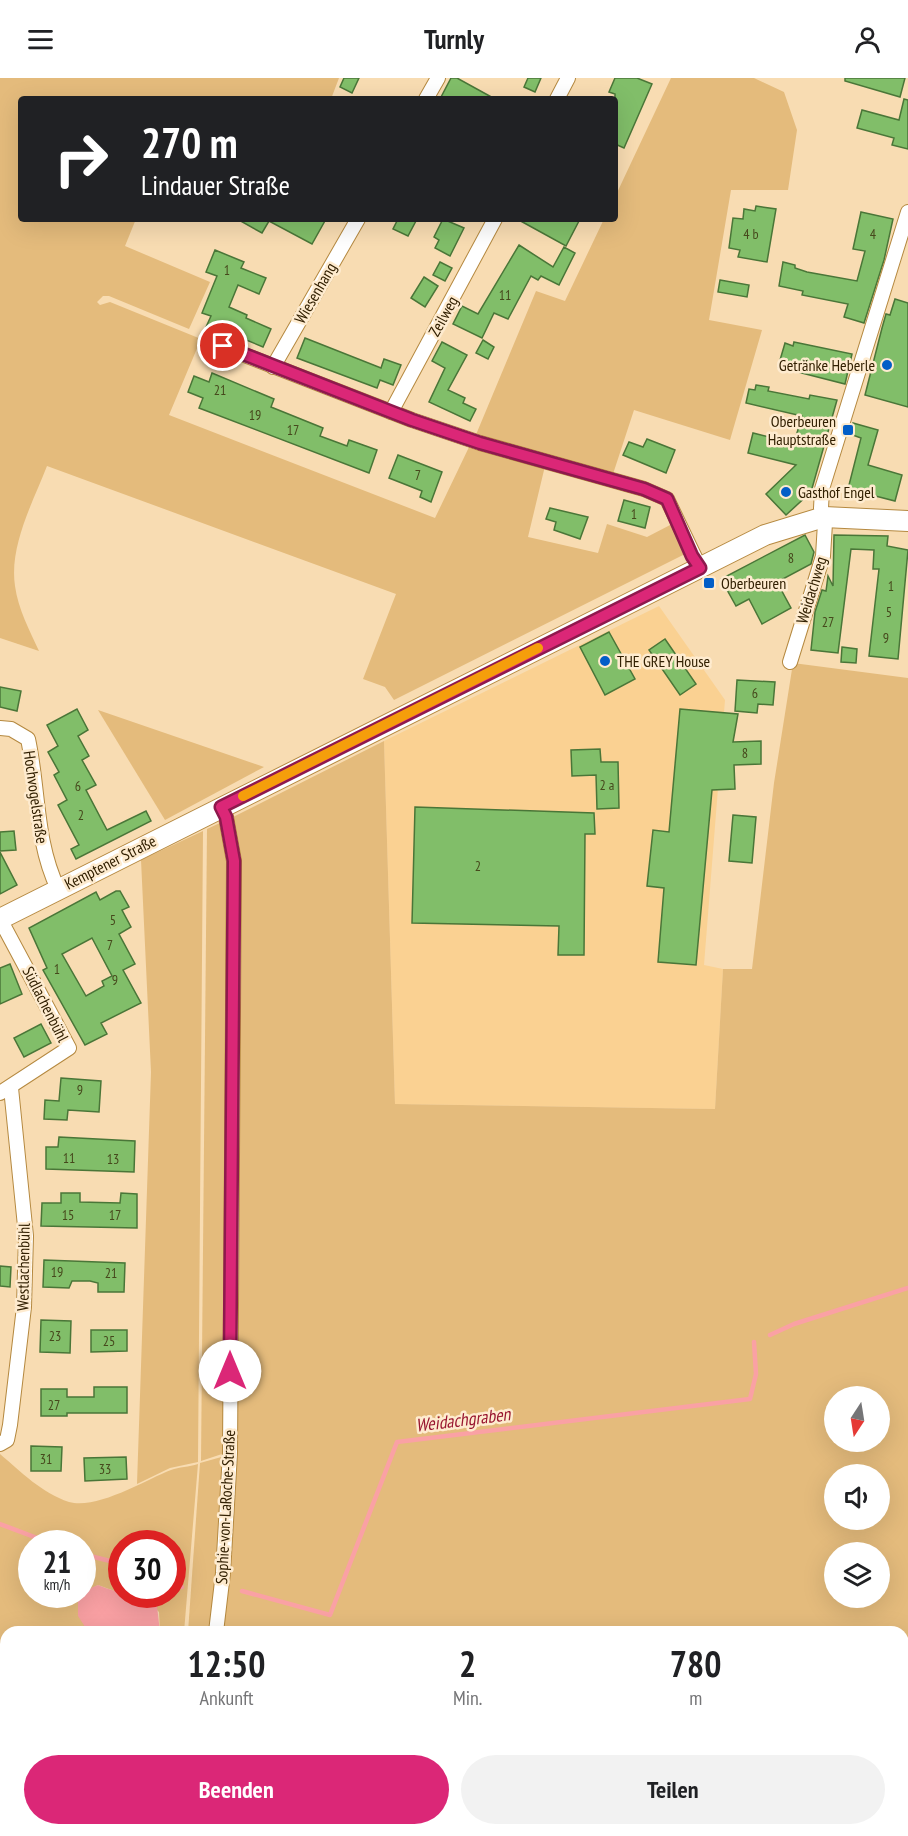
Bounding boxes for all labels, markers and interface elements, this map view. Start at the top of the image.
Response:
text: Turnly [424,22,484,56]
icon: menu [24,23,57,56]
icon: person [851,23,884,56]
text: 270 m [141,115,238,170]
icon: right [42,120,120,198]
text: Lindauer Straße [141,168,290,202]
house number: 4 b [743,225,759,243]
house number: 4 [870,225,877,243]
street label: Wiesenhang [290,259,340,327]
house number: 1 [224,261,230,279]
house number: 11 [499,286,511,304]
street label: Zeilweg [424,292,462,340]
pin [197,320,248,371]
icon: arrive [206,329,239,362]
place label: Getränke Heberle [779,355,875,375]
marker: Getränke Heberle [880,358,894,372]
house number: 21 [214,381,226,399]
house number: 19 [249,406,261,424]
place label: Oberbeuren Hauptstraße [768,411,836,449]
house number: 17 [287,421,299,439]
marker: Oberbeuren Hauptstraße [841,423,855,437]
house number: 7 [415,466,421,484]
place label: Gasthof Engel [798,482,875,502]
marker: Gasthof Engel [779,485,793,499]
house number: 1 [631,505,637,523]
house number: 8 [788,549,794,567]
street label: Weidachweg [791,554,831,626]
place label: Oberbeuren [721,573,786,593]
marker: Oberbeuren [702,576,716,590]
house number: 1 [888,577,894,595]
house number: 5 [886,603,892,621]
house number: 27 [822,613,834,631]
house number: 9 [883,629,889,647]
place label: THE GREY House [617,651,710,671]
marker: THE GREY House [598,654,612,668]
house number: 6 [752,684,758,702]
house number: 8 [742,744,748,762]
street label: Hochvogelstraße [20,749,52,845]
house number: 2 a [600,776,614,794]
house number: 6 [75,777,81,795]
house number: 2 [78,806,84,824]
street label: Kemptener Straße [61,830,159,894]
house number: 2 [475,857,481,875]
house number: 5 [110,911,116,929]
house number: 7 [107,936,113,954]
house number: 1 [54,960,60,978]
street label: Südlachenbühl [19,963,74,1045]
house number: 9 [112,971,118,989]
house number: 9 [77,1081,83,1099]
house number: 11 [63,1149,75,1167]
house number: 13 [107,1150,119,1168]
house number: 15 [62,1206,74,1224]
house number: 17 [109,1206,121,1224]
street label: Westlachenbühl [12,1223,34,1311]
house number: 19 [51,1263,63,1281]
house number: 21 [105,1264,117,1282]
house number: 23 [49,1327,61,1345]
house number: 25 [103,1332,115,1350]
position arrow [198,1339,262,1403]
north arrow [824,1386,890,1452]
map controls [824,1386,890,1608]
house number: 27 [48,1396,60,1414]
water label: Weidachgraben [414,1402,513,1437]
street label: Sophie-von-LaRoche-Straße [211,1429,239,1585]
house number: 31 [40,1450,52,1468]
house number: 33 [99,1460,111,1478]
button: sound [824,1464,890,1530]
speed limit sign: 30 [108,1530,186,1608]
text: 21 [43,1542,71,1581]
button: layers [824,1542,890,1608]
text: km/h [44,1575,70,1594]
text: 12:50 [188,1640,265,1687]
text: 2 [459,1640,476,1687]
text: 780 [670,1640,721,1687]
text: Ankunft [200,1685,253,1711]
text: Min. [453,1685,482,1711]
text: m [689,1685,702,1711]
button: Beenden [24,1755,449,1824]
button: Teilen [461,1755,885,1824]

